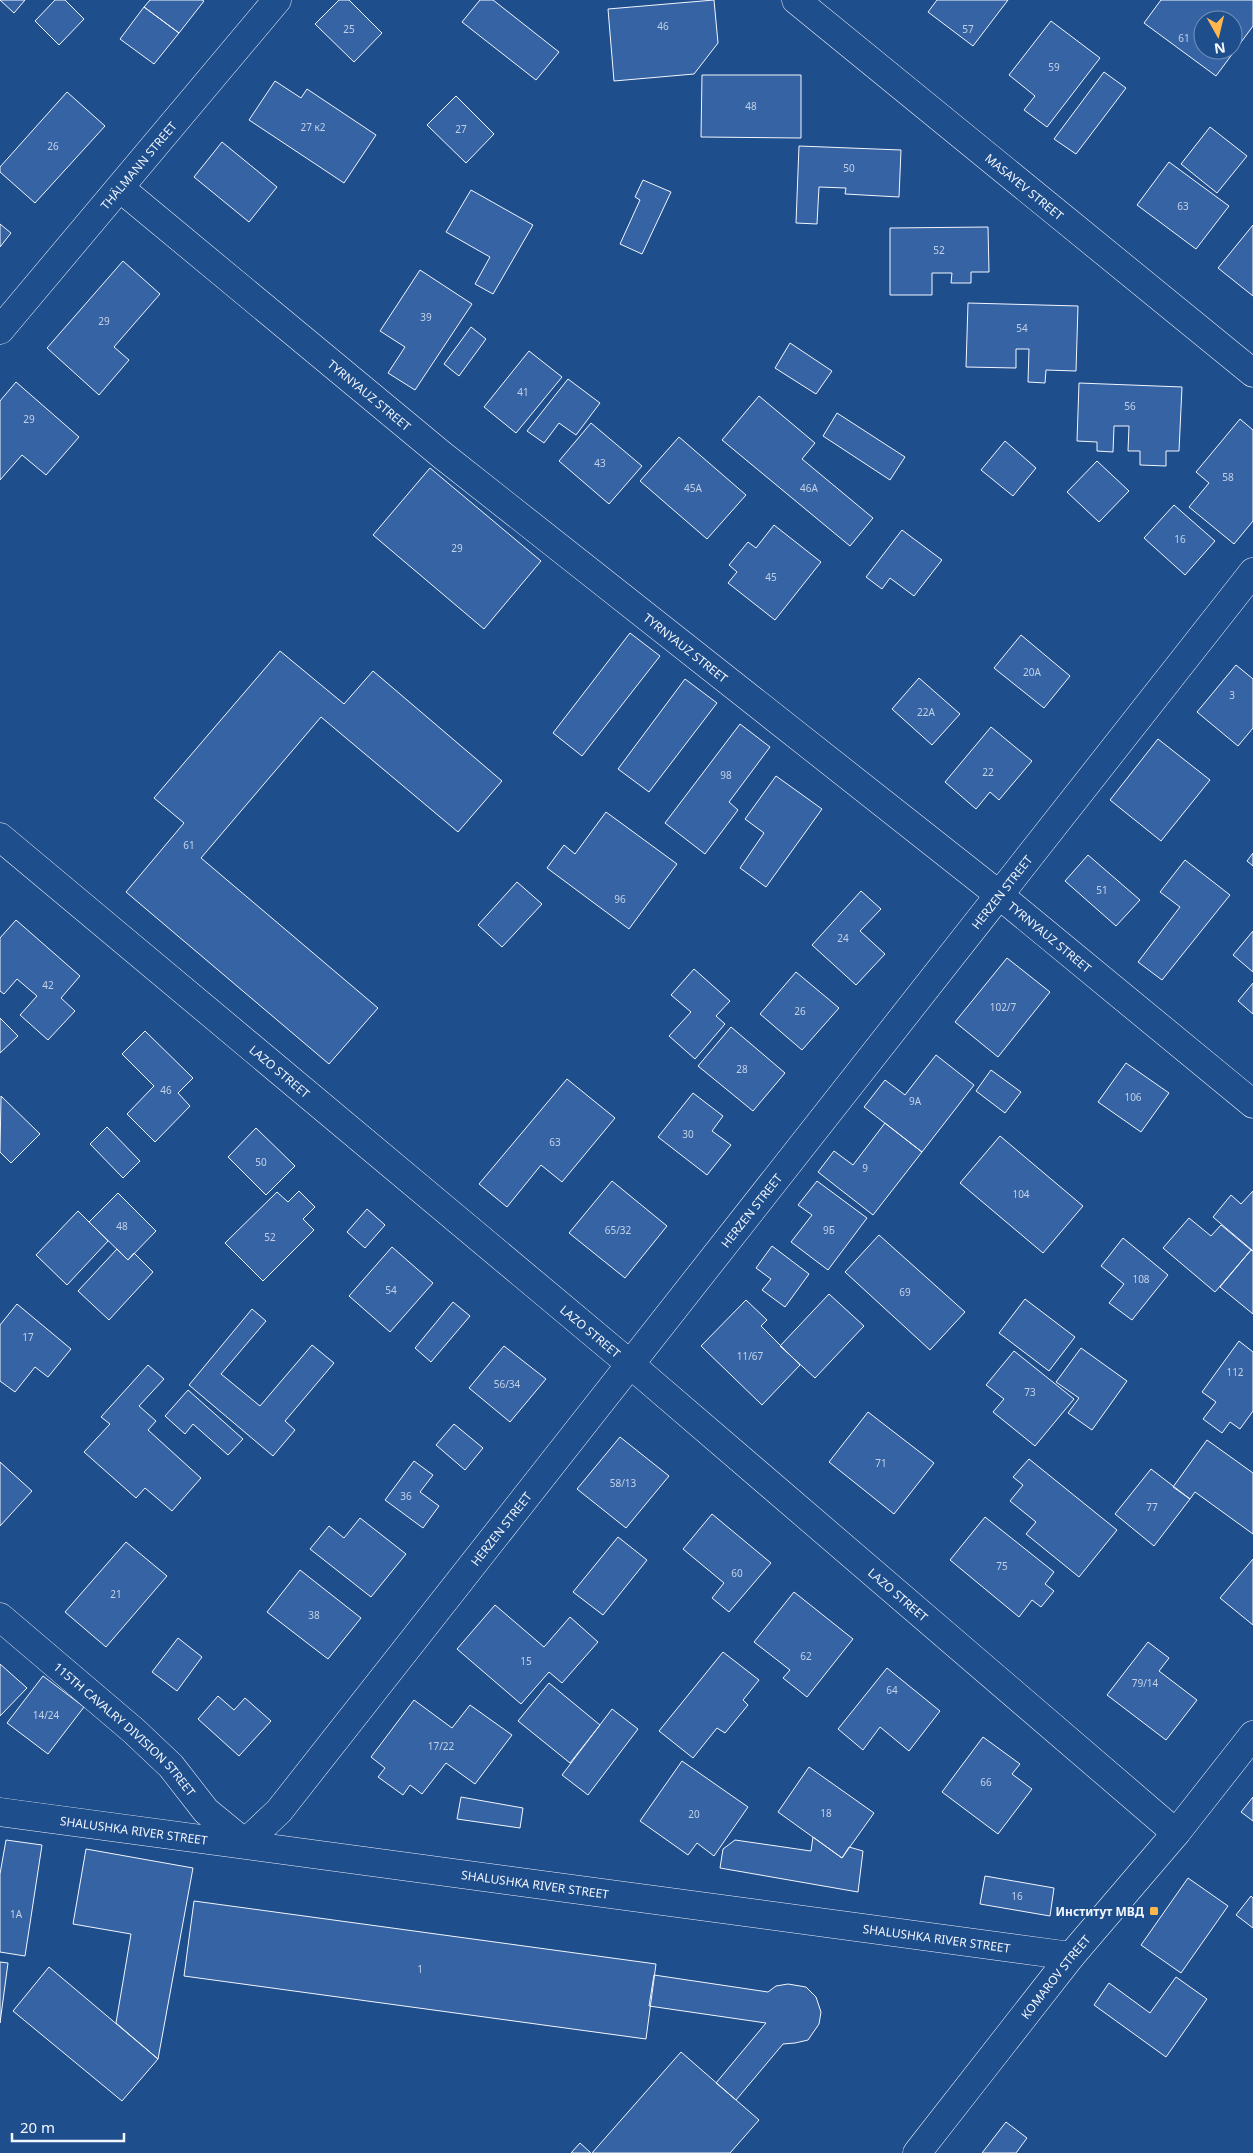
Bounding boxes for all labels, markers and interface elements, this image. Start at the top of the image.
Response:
north arrow [1193,10,1243,60]
house number: 46 [657,19,669,33]
house number: 25 [343,22,355,36]
house number: 57 [962,22,974,36]
house number: 61 [1178,31,1190,45]
text: N [1213,38,1227,59]
house number: 59 [1048,60,1060,74]
house number: 48 [745,99,757,113]
street label: THÄLMANN STREET [96,117,180,213]
house number: 27 к2 [300,120,326,134]
house number: 27 [455,122,467,136]
house number: 26 [47,139,59,153]
street label: MASAYEV STREET [982,149,1068,224]
house number: 50 [843,161,855,175]
house number: 63 [1177,199,1189,213]
house number: 52 [933,243,945,257]
house number: 39 [420,310,432,324]
house number: 29 [98,314,110,328]
house number: 54 [1016,321,1028,335]
street label: TYRNYAUZ STREET [324,355,415,435]
house number: 41 [517,385,529,399]
house number: 56 [1124,399,1136,413]
house number: 29 [23,412,35,426]
house number: 43 [594,456,606,470]
house number: 58 [1222,470,1234,484]
house number: 45А [684,481,703,495]
house number: 46А [800,481,819,495]
house number: 16 [1174,532,1186,546]
house number: 29 [451,541,463,555]
house number: 45 [765,570,777,584]
street label: TYRNYAUZ STREET [640,609,732,686]
house number: 20А [1023,665,1042,679]
house number: 3 [1229,688,1235,702]
house number: 22А [917,705,936,719]
house number: 22 [982,765,994,779]
house number: 98 [720,768,732,782]
house number: 61 [183,838,195,852]
street label: HERZEN STREET [967,851,1036,932]
house number: 51 [1096,883,1108,897]
house number: 96 [614,892,626,906]
street label: TYRNYAUZ STREET [1005,897,1096,976]
house number: 24 [837,931,849,945]
house number: 42 [42,978,54,992]
house number: 102/7 [990,1000,1017,1014]
house number: 26 [794,1004,806,1018]
street label: LAZO STREET [246,1041,314,1102]
house number: 28 [736,1062,748,1076]
house number: 46 [160,1083,172,1097]
house number: 106 [1124,1090,1142,1104]
house number: 9А [909,1094,922,1108]
house number: 30 [682,1127,694,1141]
house number: 63 [549,1135,561,1149]
house number: 50 [255,1155,267,1169]
house number: 9 [862,1161,868,1175]
street label: HERZEN STREET [717,1170,786,1251]
house number: 104 [1012,1187,1030,1201]
house number: 48 [116,1219,128,1233]
house number: 65/32 [605,1223,632,1237]
house number: 9Б [823,1223,835,1237]
house number: 52 [264,1230,276,1244]
house number: 108 [1132,1272,1150,1286]
house number: 54 [385,1283,397,1297]
house number: 69 [899,1285,911,1299]
street label: LAZO STREET [557,1301,625,1362]
house number: 17 [22,1330,34,1344]
house number: 11/67 [737,1349,764,1363]
house number: 112 [1226,1365,1244,1379]
house number: 56/34 [494,1377,521,1391]
house number: 73 [1024,1385,1036,1399]
house number: 71 [875,1456,887,1470]
house number: 58/13 [610,1476,637,1490]
street label: HERZEN STREET [466,1488,535,1569]
house number: 36 [400,1489,412,1503]
house number: 77 [1146,1500,1158,1514]
house number: 75 [996,1559,1008,1573]
street label: LAZO STREET [865,1564,932,1625]
house number: 60 [731,1566,743,1580]
house number: 21 [110,1587,122,1601]
house number: 38 [308,1608,320,1622]
house number: 62 [800,1649,812,1663]
house number: 15 [520,1654,532,1668]
street label: 115TH CAVALRY DIVISION STREET [50,1658,200,1800]
house number: 79/14 [1132,1676,1159,1690]
house number: 64 [886,1683,898,1697]
house number: 14/24 [33,1708,60,1722]
house number: 17/22 [428,1739,455,1753]
house number: 66 [980,1775,992,1789]
house number: 18 [820,1806,832,1820]
house number: 20 [688,1807,700,1821]
street label: SHALUSHKA RIVER STREET [59,1812,209,1848]
street label: SHALUSHKA RIVER STREET [460,1866,610,1902]
house number: 16 [1011,1889,1023,1903]
place label: Институт МВД [1056,1903,1145,1920]
marker: Институт МВД [1148,1905,1160,1917]
house number: 1А [10,1907,23,1921]
street label: SHALUSHKA RIVER STREET [862,1920,1012,1956]
street label: KOMAROV STREET [1017,1931,1094,2022]
house number: 1 [417,1962,423,1976]
scale bar [12,2110,125,2142]
text: 20 m [20,2117,55,2137]

